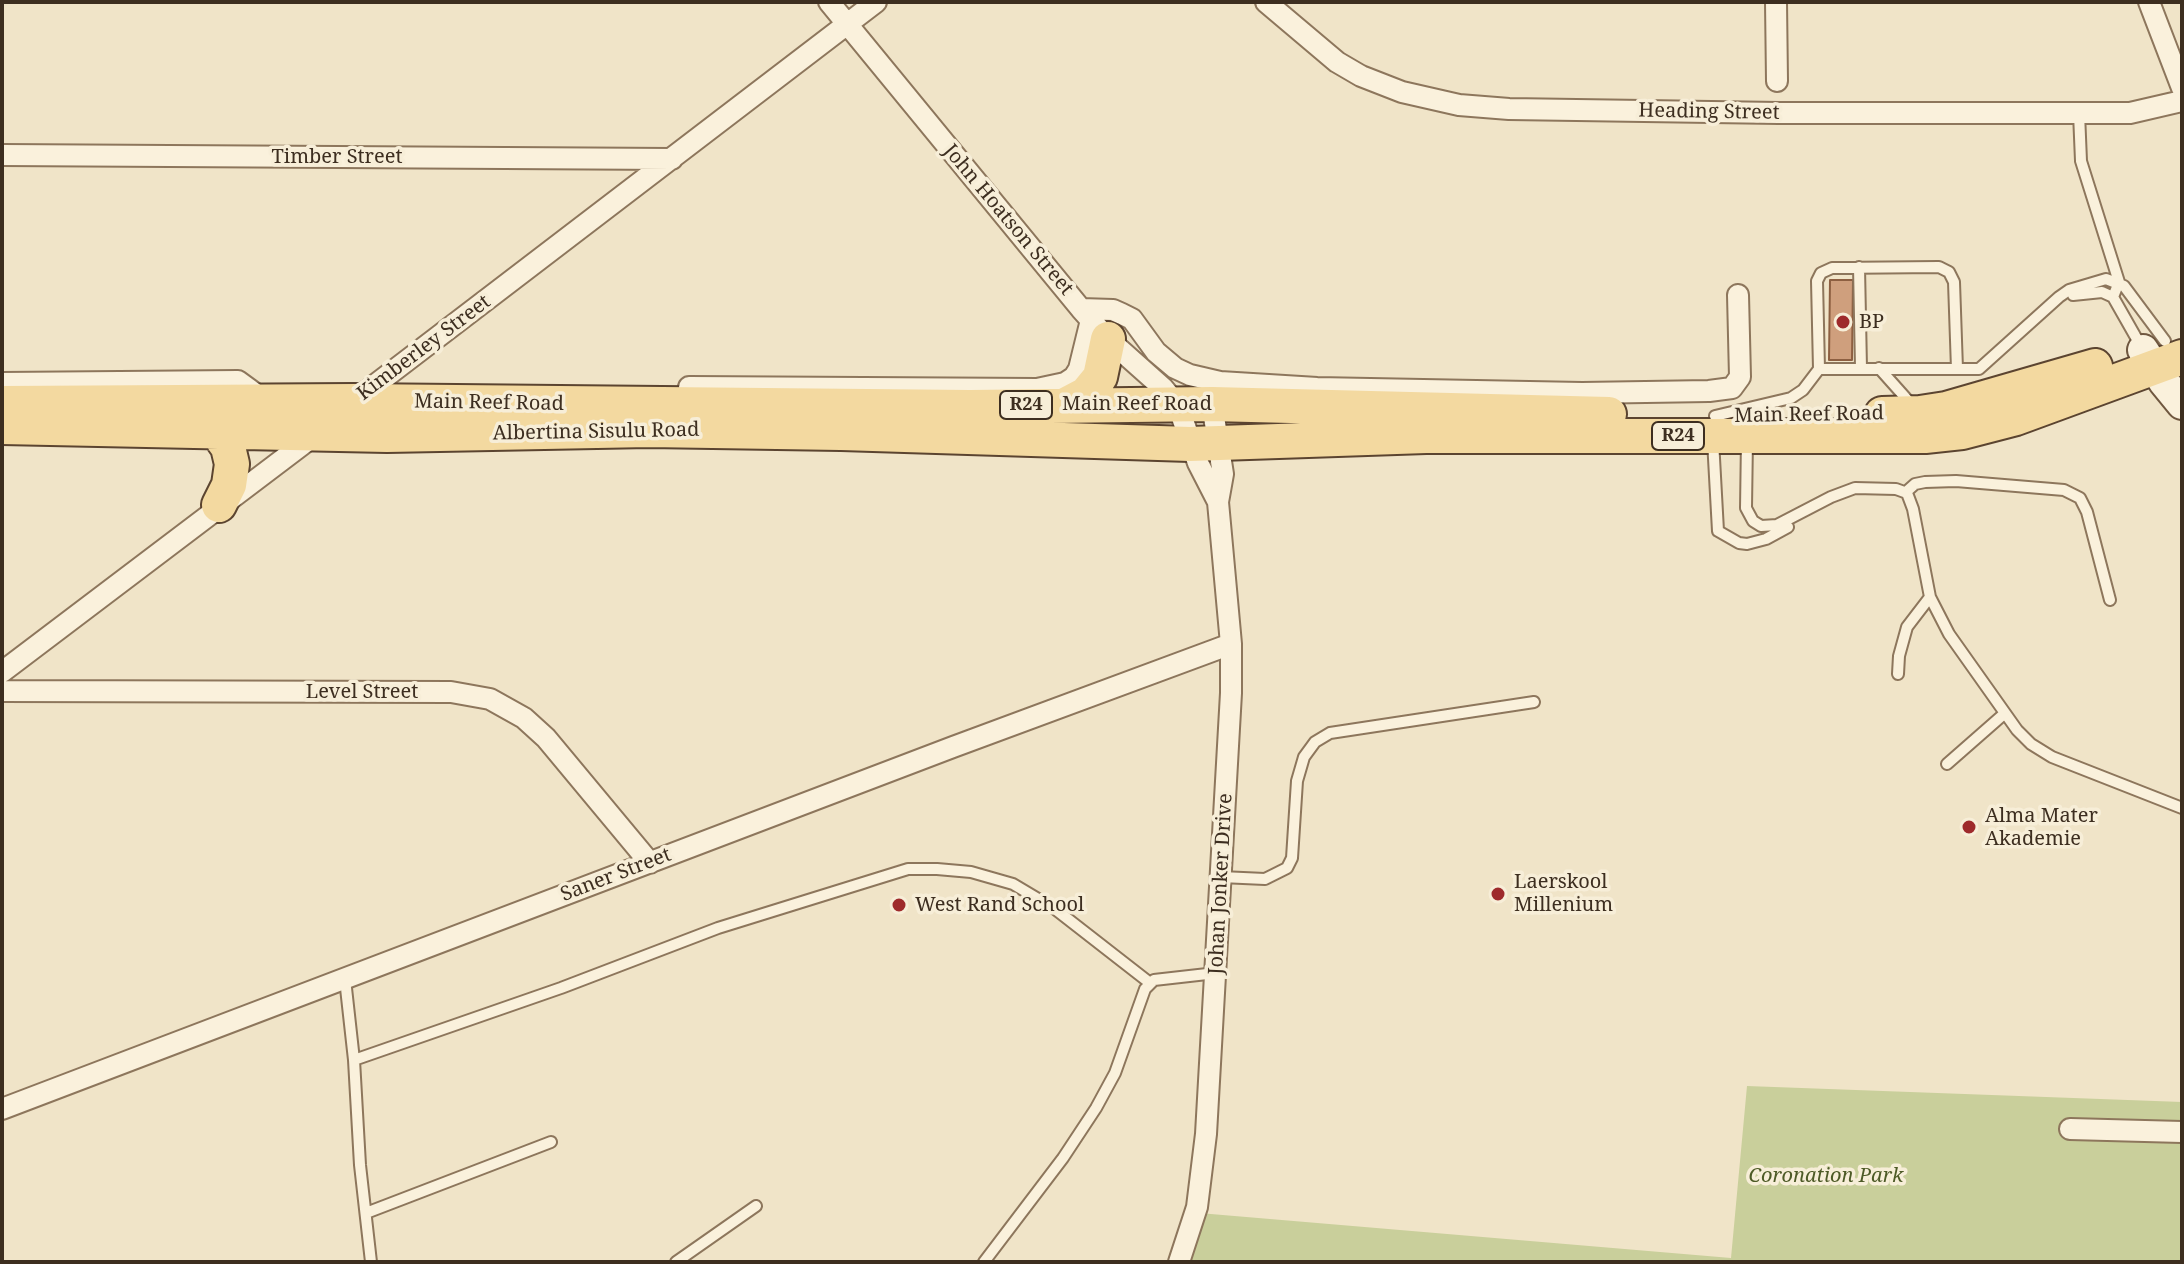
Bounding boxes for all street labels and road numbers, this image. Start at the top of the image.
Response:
street label: Heading Street [1638,99,1780,125]
street label: John Hoatson Street [938,140,1078,300]
street label: Timber Street [272,145,402,169]
street label: Kimberley Street [353,290,495,406]
street label: Main Reef Road [414,390,564,416]
road number: R24 [1000,391,1052,419]
street label: Main Reef Road [1062,392,1212,416]
street label: Main Reef Road [1734,402,1884,428]
street label: Albertina Sisulu Road [492,418,700,446]
road number: R24 [1652,422,1704,450]
street label: Level Street [306,680,418,704]
street label: Johan Jonker Drive [1204,793,1238,975]
street label: Saner Street [557,843,675,907]

